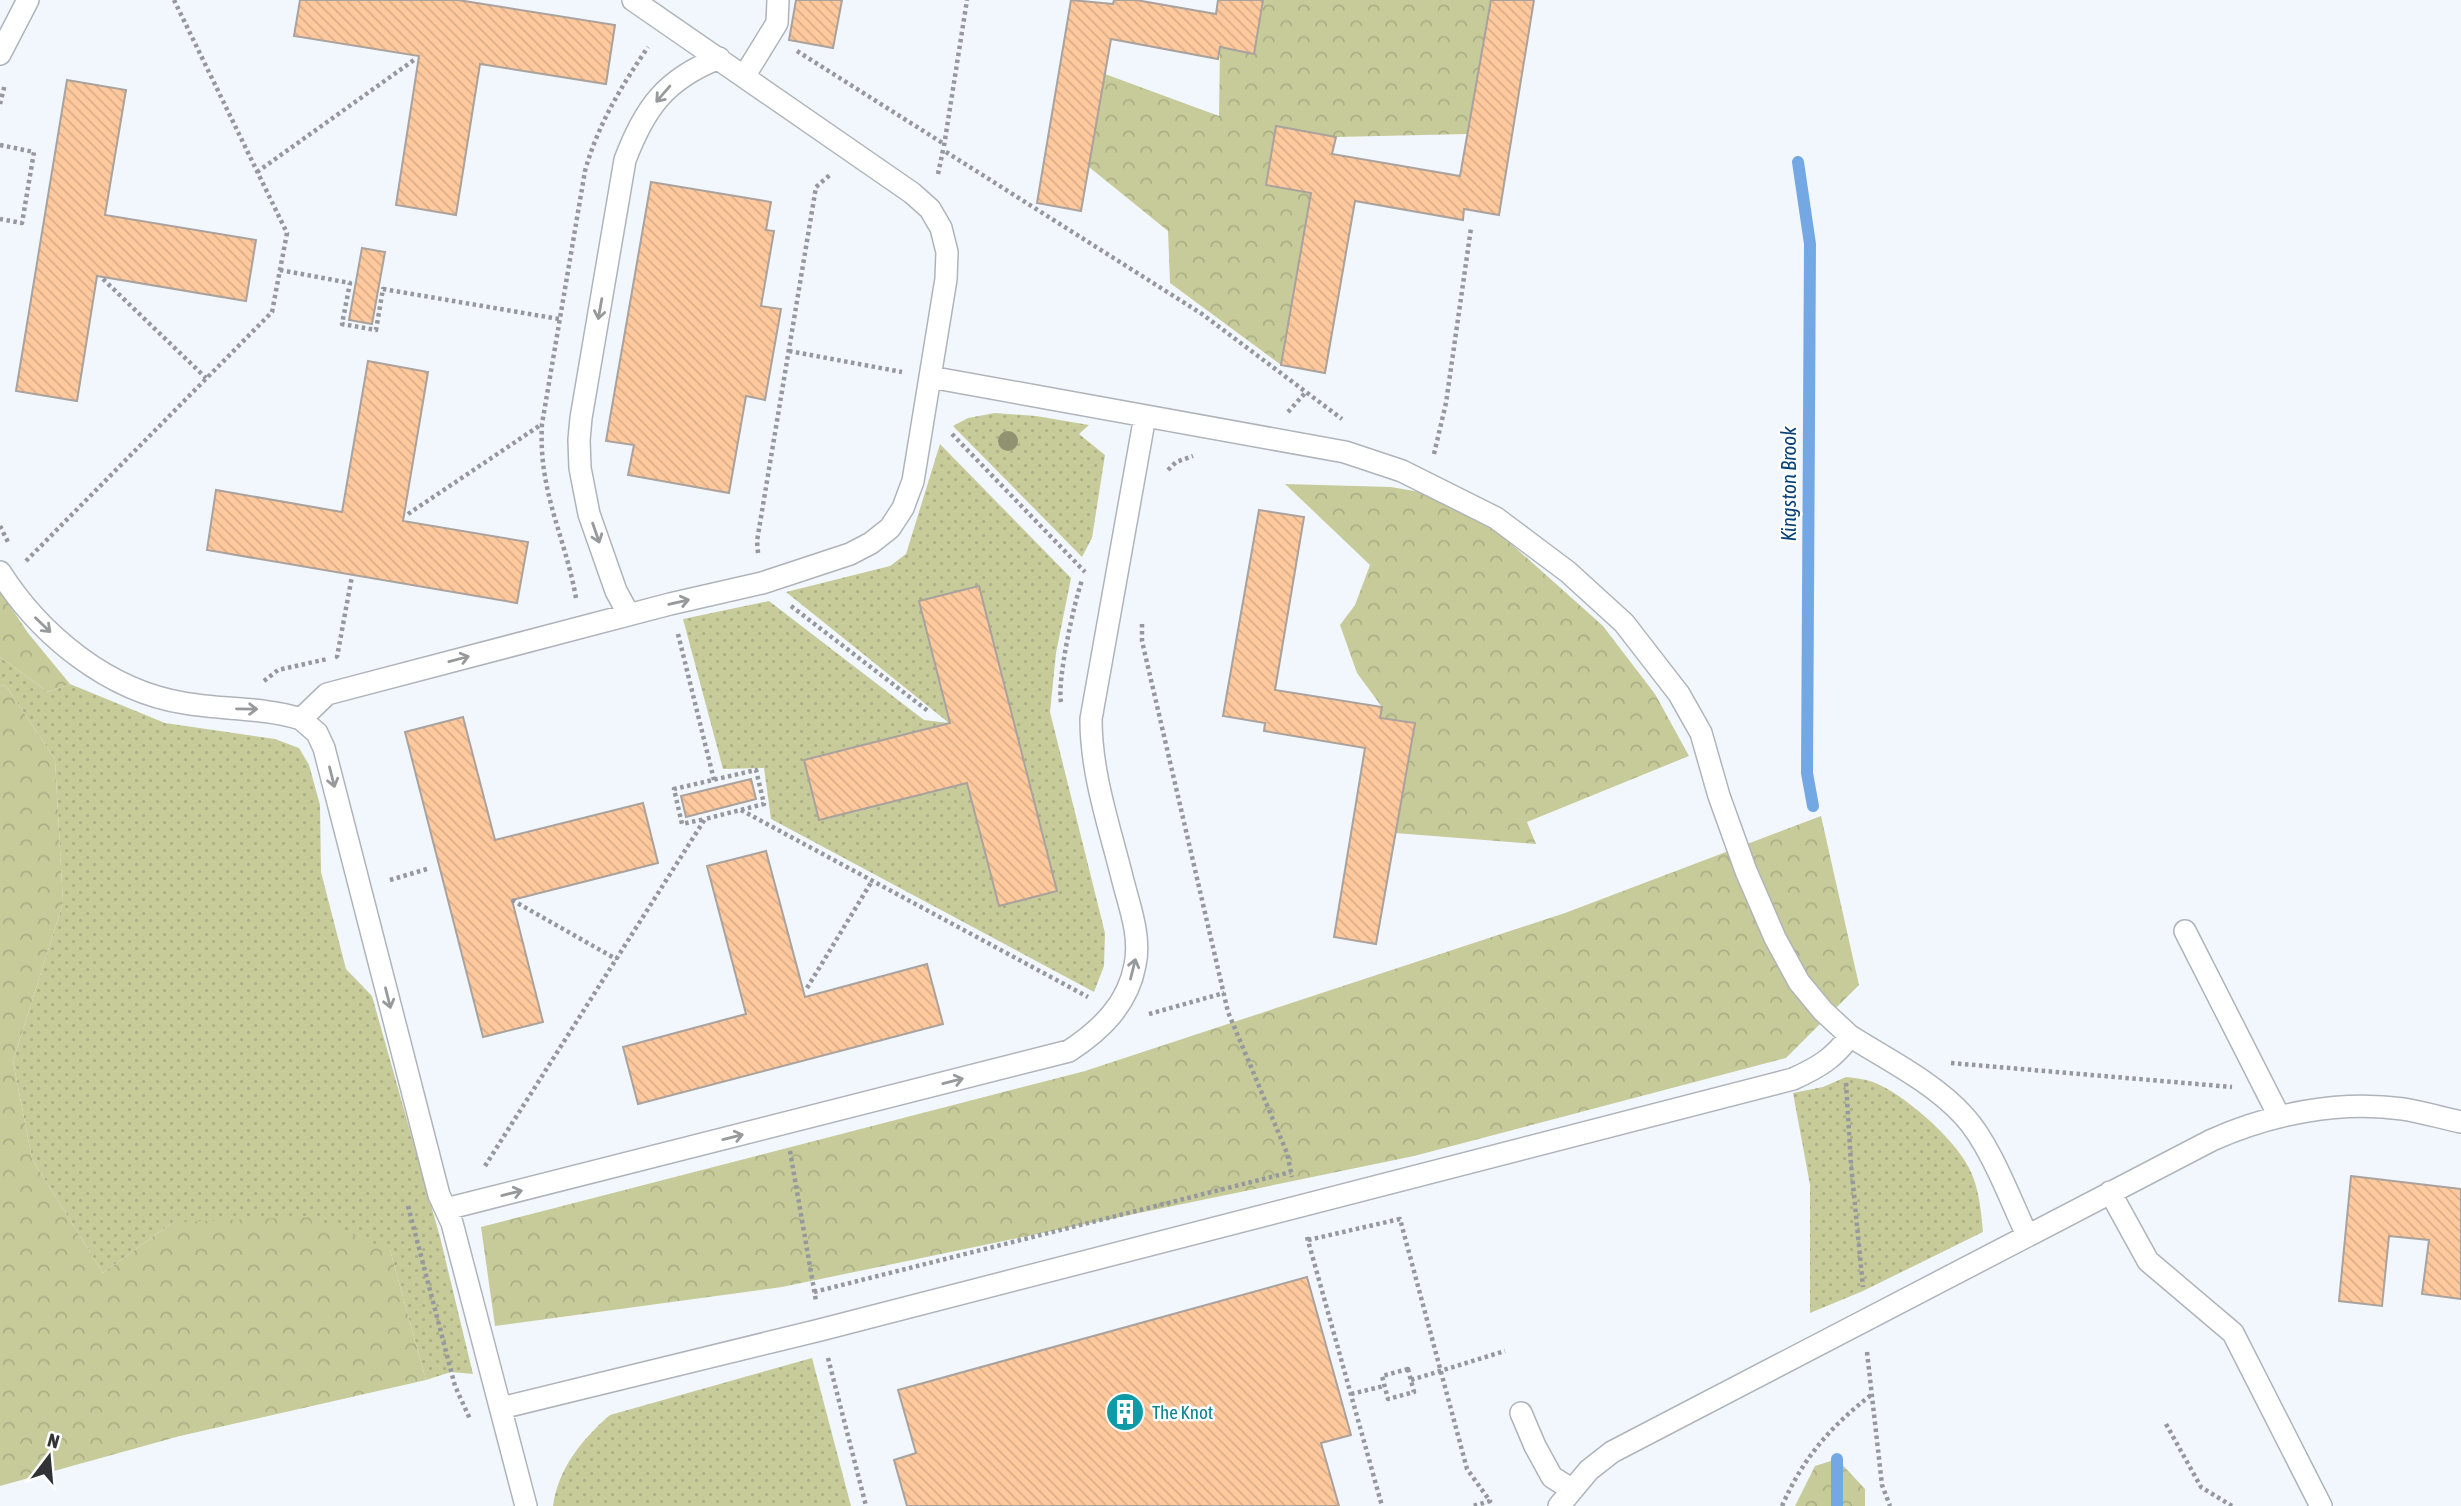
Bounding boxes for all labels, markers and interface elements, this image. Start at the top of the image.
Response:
one-way arrow [655,85,671,103]
one-way arrow [593,297,606,320]
water label: Kingston Brook [1776,426,1800,541]
one-way arrow [591,521,603,543]
one-way arrow [667,595,690,608]
one-way arrow [34,616,51,633]
one-way arrow [448,652,470,665]
one-way arrow [235,702,258,716]
one-way arrow [326,765,339,788]
one-way arrow [1127,958,1140,981]
one-way arrow [382,986,395,1008]
one-way arrow [941,1074,964,1087]
one-way arrow [721,1130,743,1143]
one-way arrow [500,1186,523,1199]
building icon: The Knot [1104,1391,1146,1433]
place label: The Knot [1152,1401,1213,1423]
north arrow [14,1422,84,1492]
text: N [45,1429,62,1453]

